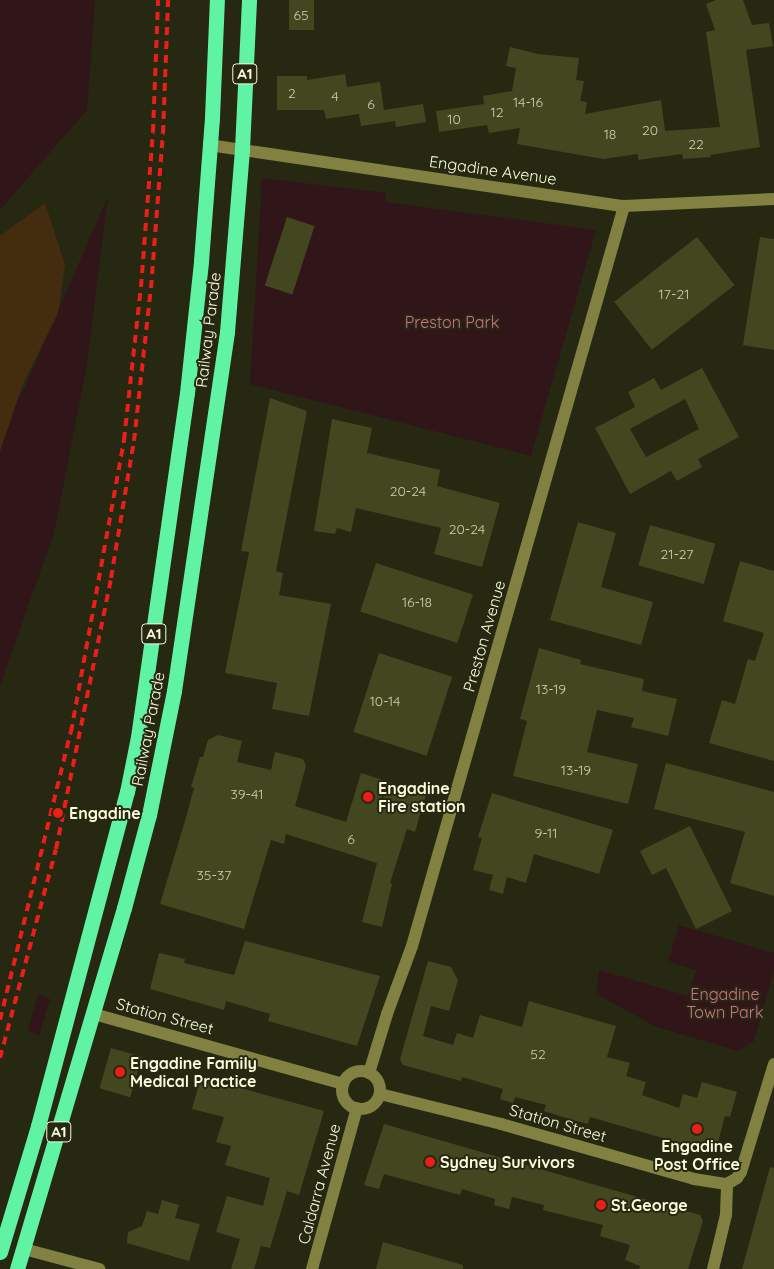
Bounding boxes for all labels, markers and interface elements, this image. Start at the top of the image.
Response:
house number: 65 [293,7,309,23]
road number: A1 [231,62,259,86]
house number: 2 [288,85,296,101]
house number: 4 [331,88,339,104]
house number: 14-16 [513,94,543,110]
house number: 6 [367,96,375,112]
house number: 12 [491,104,503,120]
house number: 10 [447,111,461,127]
house number: 20 [642,122,658,138]
house number: 18 [604,126,616,142]
house number: 22 [688,136,704,152]
street label: Engadine Avenue [428,152,558,188]
street label: Railway Parade [191,271,225,389]
house number: 17-21 [659,286,689,302]
park label: Preston Park [405,312,499,332]
house number: 20-24 [390,483,426,499]
house number: 20-24 [449,521,485,537]
house number: 21-27 [660,546,694,562]
street label: Preston Avenue [459,578,509,694]
house number: 16-18 [402,594,432,610]
road number: A1 [140,622,168,646]
street label: Railway Parade [127,670,169,788]
house number: 13-19 [536,681,566,697]
house number: 10-14 [370,693,400,709]
house number: 13-19 [561,762,591,778]
place label: Engadine Fire station [378,778,465,816]
house number: 39-41 [230,786,264,802]
marker: Engadine Fire station [362,791,374,803]
place label: Engadine [69,803,141,823]
marker: Engadine [51,806,65,820]
house number: 9-11 [535,825,557,841]
house number: 6 [347,831,355,847]
house number: 35-37 [197,867,231,883]
park label: Engadine Town Park [687,984,763,1022]
street label: Station Street [114,994,216,1038]
house number: 52 [530,1046,546,1062]
place label: Engadine Family Medical Practice [130,1053,257,1091]
marker: Engadine Family Medical Practice [114,1066,126,1078]
street label: Station Street [507,1100,609,1146]
road number: A1 [45,1120,73,1144]
street label: Caldarra Avenue [294,1122,344,1246]
marker: Engadine Post Office [691,1123,703,1135]
place label: Engadine Post Office [654,1136,740,1174]
place label: Sydney Survivors [440,1152,575,1172]
marker: Sydney Survivors [424,1156,436,1168]
place label: St.George [611,1195,688,1215]
marker: St.George [595,1199,607,1211]

